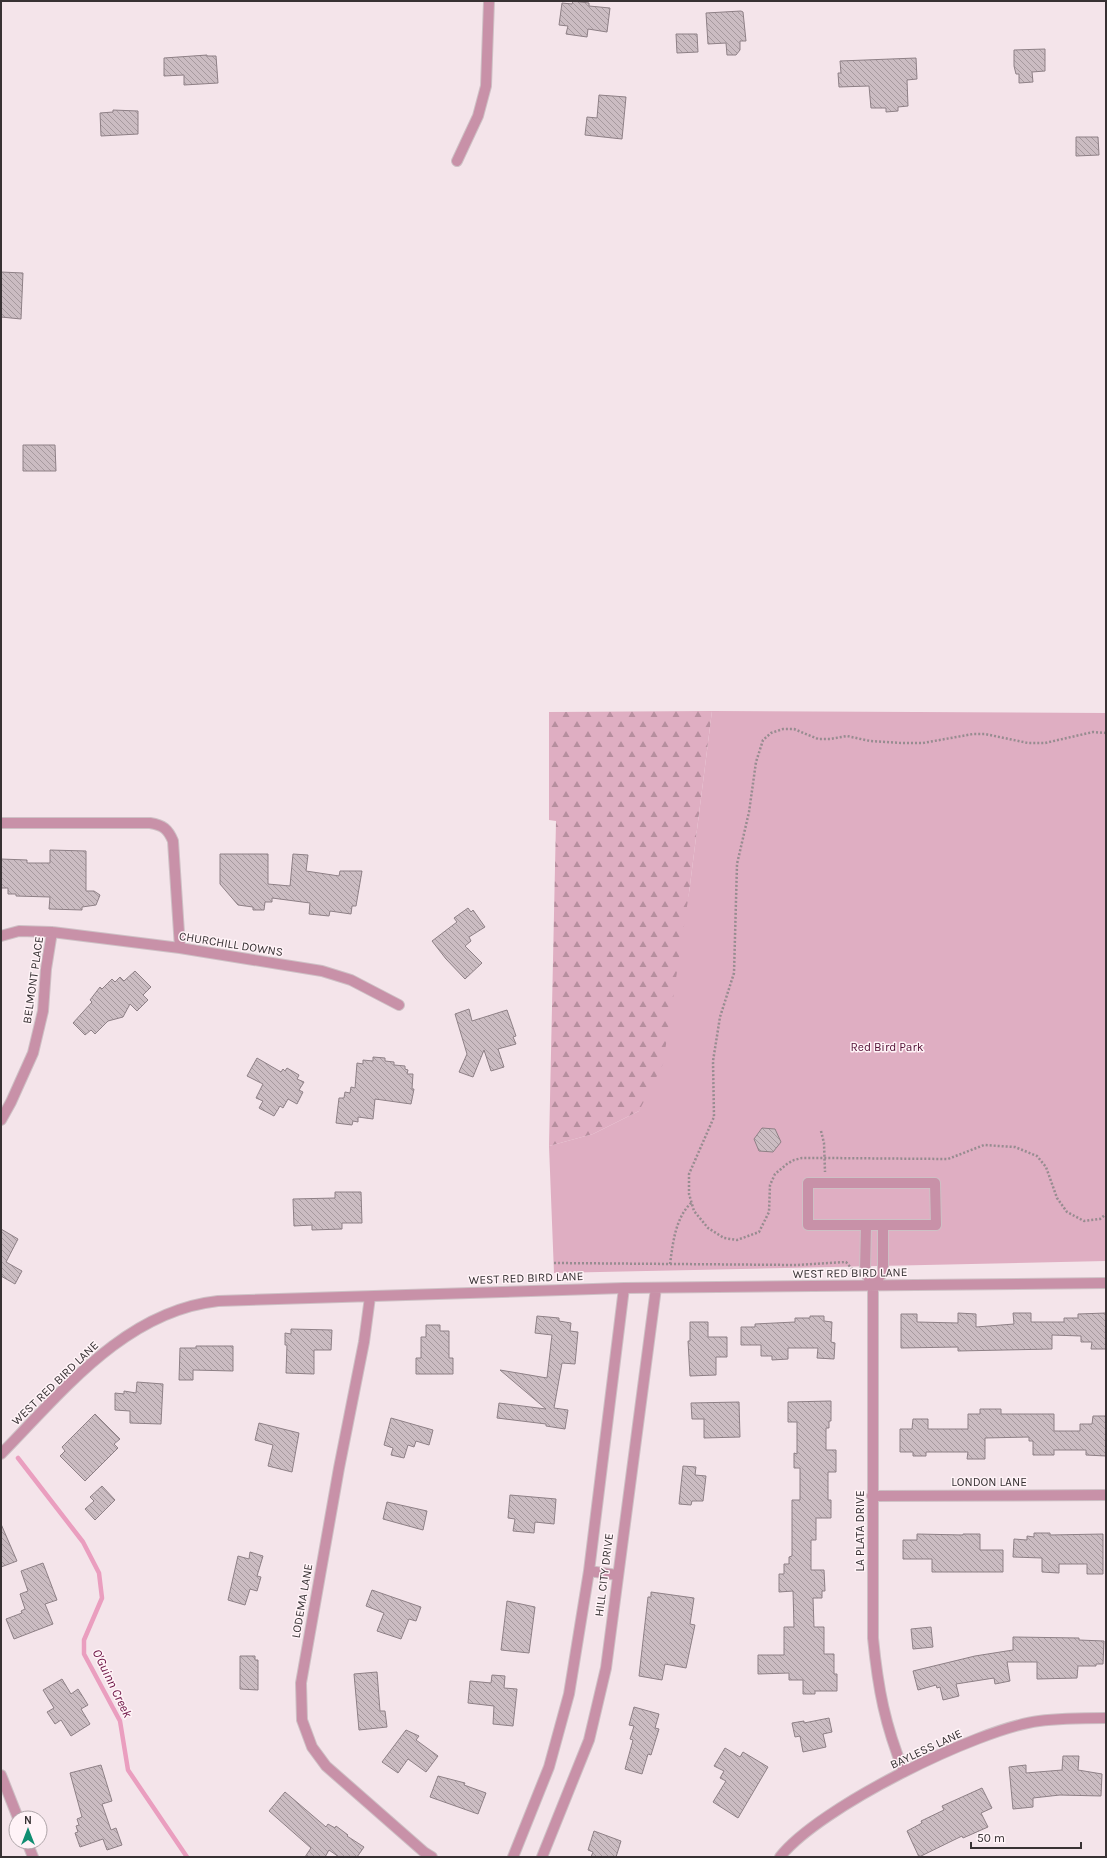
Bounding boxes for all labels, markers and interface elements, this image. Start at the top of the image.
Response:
street label: CHURCHILL DOWNS [178,929,284,959]
street label: BELMONT PLACE [20,935,46,1025]
park label: Red Bird Park [850,1040,924,1054]
street label: WEST RED BIRD LANE [792,1265,908,1281]
street label: WEST RED BIRD LANE [468,1269,584,1287]
street label: WEST RED BIRD LANE [9,1338,101,1428]
street label: LONDON LANE [951,1475,1027,1489]
street label: LA PLATA DRIVE [853,1490,867,1572]
street label: HILL CITY DRIVE [592,1533,616,1617]
street label: LODEMA LANE [289,1563,315,1639]
water label: O'Guinn Creek [89,1646,136,1720]
street label: BAYLESS LANE [888,1726,964,1772]
north arrow [8,1810,48,1850]
text: N [24,1814,32,1827]
scale bar [971,1824,1081,1850]
text: 50 m [977,1831,1005,1845]

